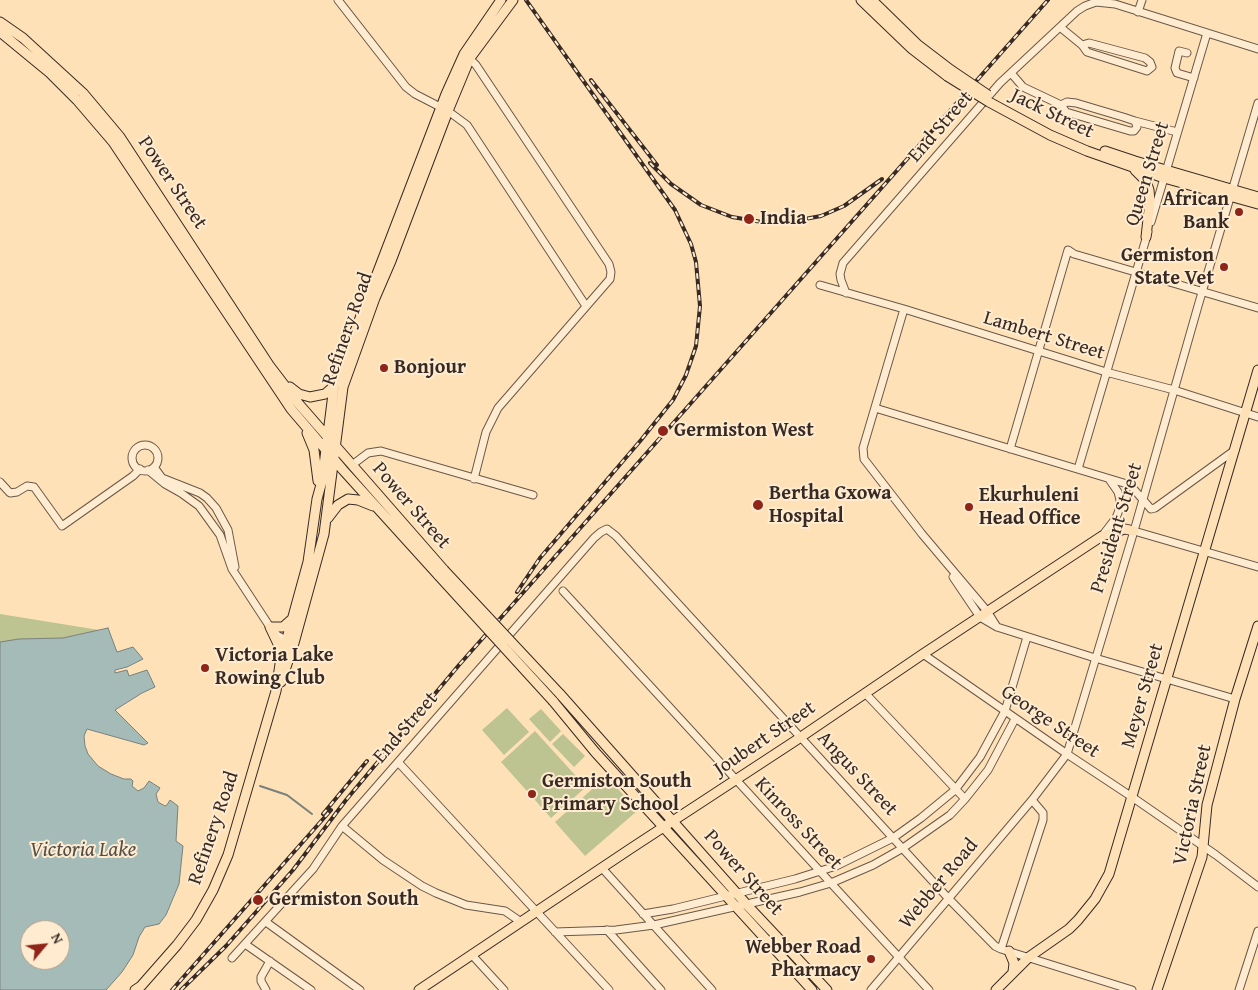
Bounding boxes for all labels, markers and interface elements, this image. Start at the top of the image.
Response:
street label: Jack Street [1007,84,1097,144]
street label: End Street [903,86,979,168]
street label: Queen Street [1121,119,1175,229]
street label: Power Street [132,132,212,234]
place label: African Bank [1163,188,1229,235]
marker: African Bank [1233,206,1245,218]
place label: India [760,207,806,231]
marker: India [742,212,756,226]
place label: Germiston State Vet [1121,244,1214,291]
marker: Germiston State Vet [1218,261,1230,273]
street label: Refinery Road [317,269,379,389]
street label: Lambert Street [980,306,1108,366]
place label: Bonjour [394,356,466,380]
marker: Bonjour [378,362,390,374]
place label: Germiston West [674,419,814,443]
marker: Germiston West [656,424,670,438]
street label: Power Street [367,458,455,554]
street label: President Street [1086,460,1148,596]
place label: Bertha Gxowa Hospital [769,482,891,529]
place label: Ekurhuleni Head Office [979,484,1081,531]
marker: Bertha Gxowa Hospital [751,498,765,512]
marker: Ekurhuleni Head Office [963,501,975,513]
street label: Meyer Street [1117,641,1169,751]
place label: Victoria Lake Rowing Club [215,644,334,691]
marker: Victoria Lake Rowing Club [199,662,211,674]
street label: George Street [996,680,1104,764]
street label: End Street [368,687,444,769]
street label: Joubert Street [710,696,820,782]
street label: Angus Street [812,727,902,821]
street label: Victoria Street [1168,742,1218,868]
street label: Refinery Road [183,768,245,888]
place label: Germiston South Primary School [542,770,692,817]
street label: Kinross Street [749,773,847,875]
marker: Germiston South Primary School [526,788,538,800]
street label: Power Street [698,825,788,921]
street label: Webber Road [894,834,984,934]
water label: Victoria Lake [30,838,136,864]
place label: Germiston South [269,888,419,912]
marker: Germiston South [251,893,265,907]
north arrow [20,920,70,970]
text: N [46,930,68,947]
place label: Webber Road Pharmacy [745,936,861,983]
marker: Webber Road Pharmacy [865,953,877,965]

